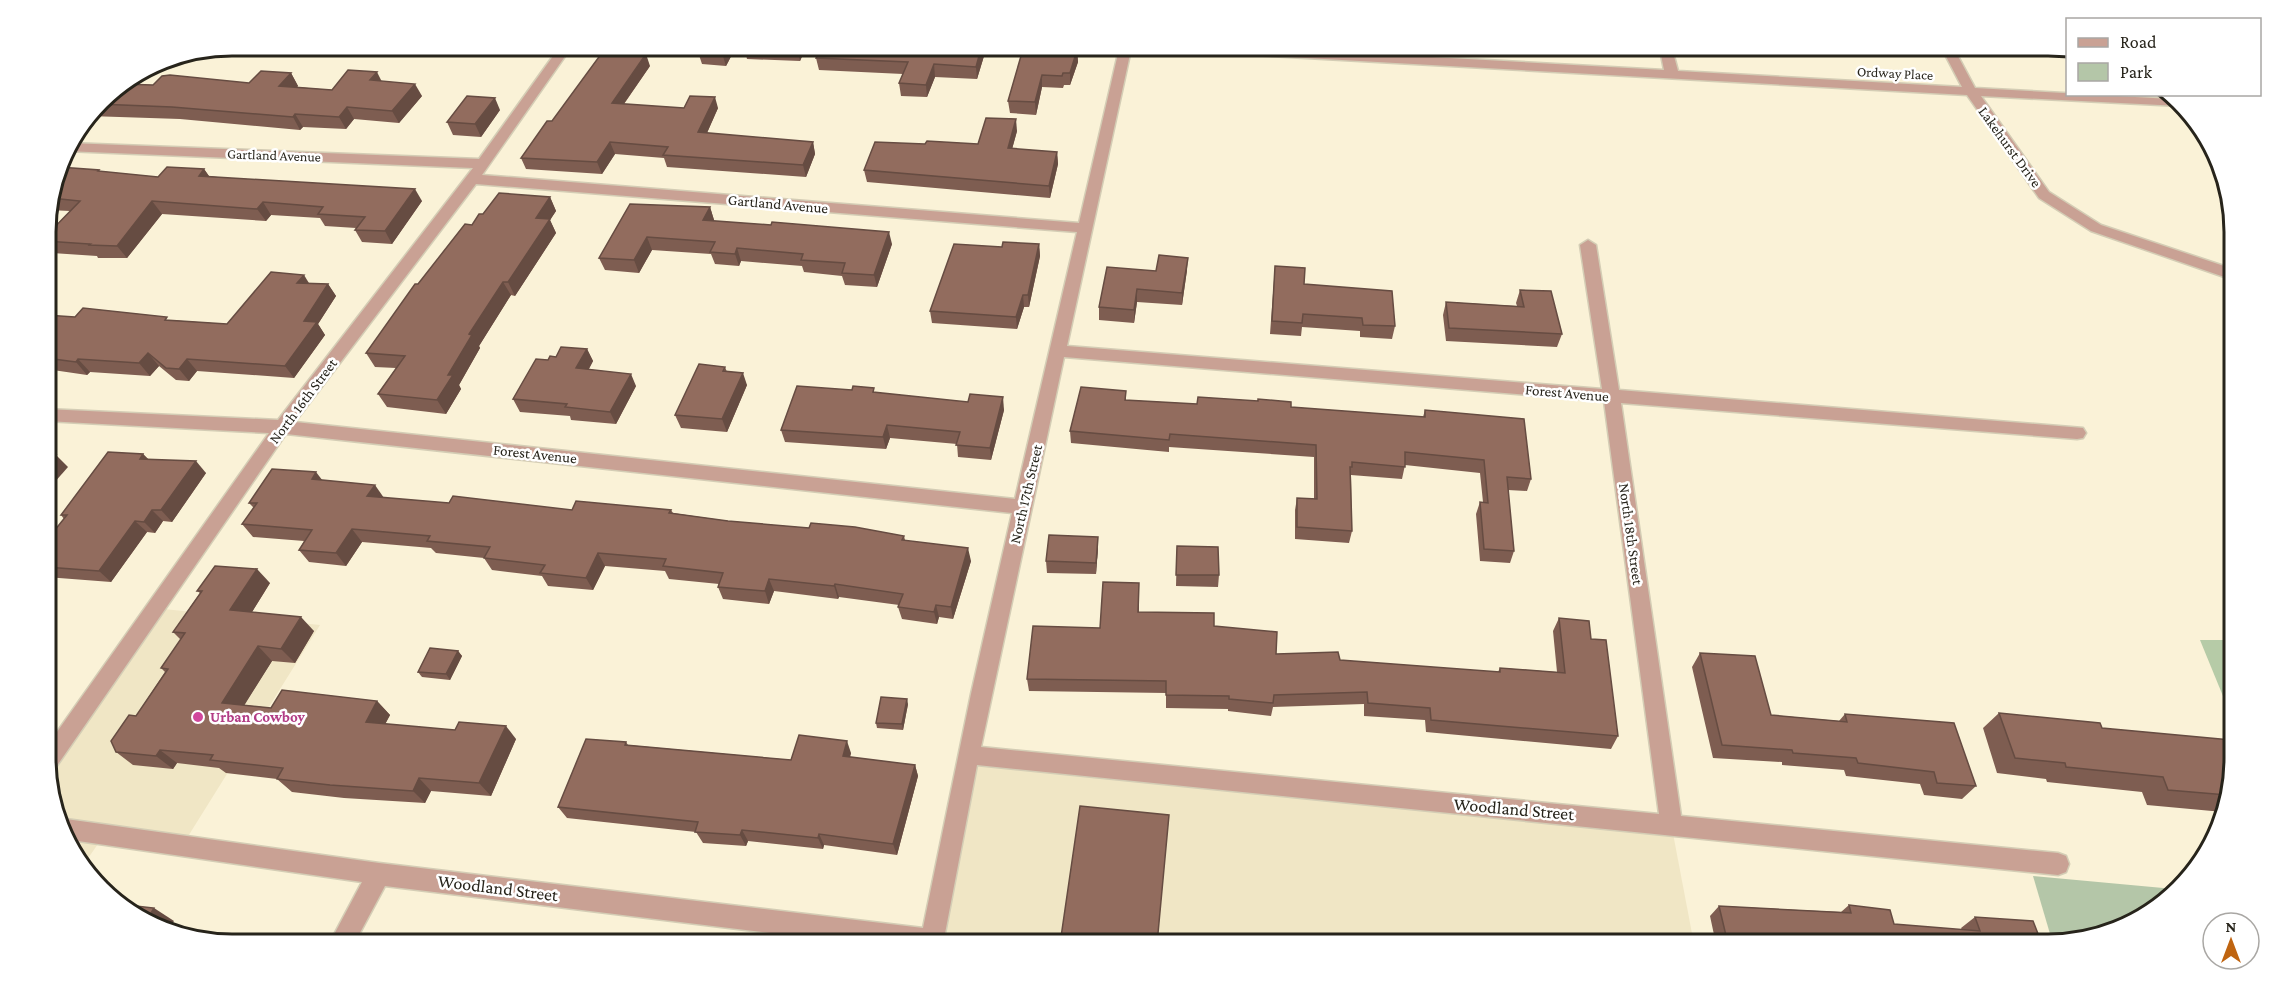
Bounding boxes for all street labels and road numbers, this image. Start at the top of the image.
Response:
street label: Ordway Place [1857,63,1933,83]
street label: Lakehurst Drive [1975,104,2045,191]
street label: Gartland Avenue [227,145,321,165]
street label: Gartland Avenue [727,192,829,216]
street label: North 16th Street [266,355,341,447]
street label: Forest Avenue [1524,381,1610,405]
street label: Forest Avenue [492,442,578,466]
street label: North 17th Street [1007,442,1045,545]
street label: North 18th Street [1616,482,1646,587]
street label: Woodland Street [1453,794,1576,824]
street label: Woodland Street [437,871,560,905]

